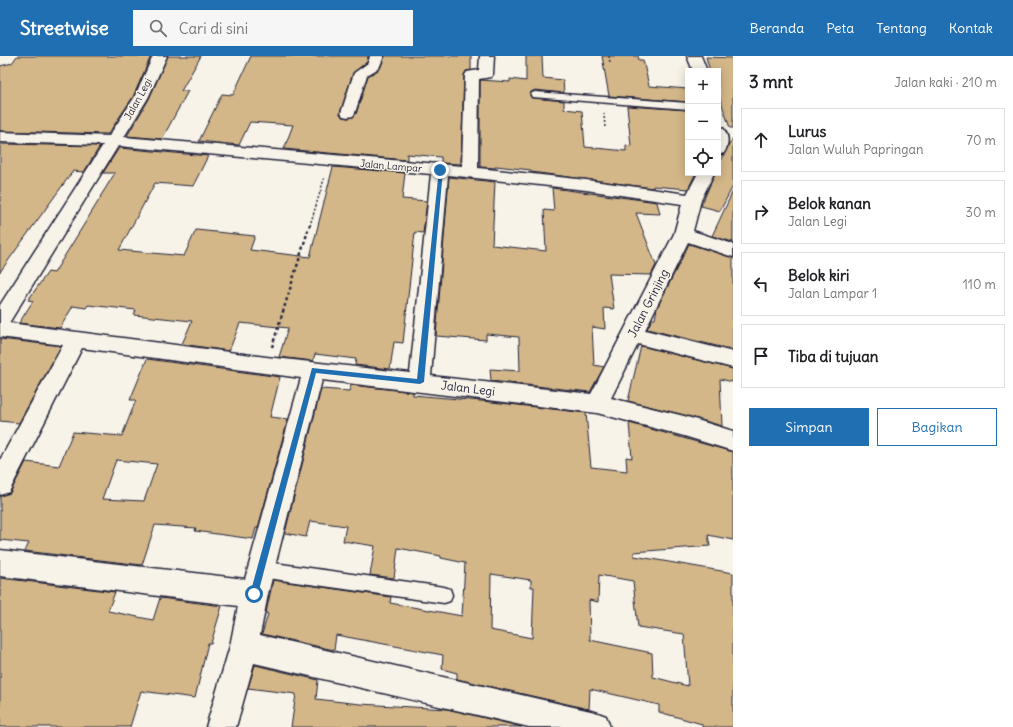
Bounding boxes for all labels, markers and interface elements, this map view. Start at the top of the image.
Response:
search box [133,10,413,46]
text: Streetwise [20,16,109,40]
icon: search [147,17,169,39]
text: Cari di sini [179,19,248,38]
text: Beranda [750,19,804,37]
text: Peta [826,19,854,37]
text: Tentang [876,19,927,37]
text: Kontak [949,19,993,37]
map controls [685,68,721,176]
button: + [685,68,721,104]
text: 3 mnt [749,71,793,93]
text: Jalan kaki · 210 m [894,74,997,91]
street label: Jalan Legi [121,76,155,122]
button: − [685,104,721,140]
text: Lurus [788,122,826,141]
icon: ahead [750,129,772,151]
text: 70 m [967,132,996,149]
button: locate [685,140,721,176]
text: Jalan Wuluh Papringan [788,141,923,158]
street label: Jalan Lampar [359,157,423,175]
route end [431,161,449,179]
text: Belok kanan [788,194,871,213]
icon: right [750,201,772,223]
text: 30 m [966,204,996,221]
text: Jalan Legi [788,213,847,230]
street label: Jalan Grinjing [624,266,672,340]
text: Belok kiri [788,266,849,285]
icon: left [750,273,772,295]
text: 110 m [963,276,996,293]
text: Jalan Lampar 1 [788,285,877,302]
icon: arrive [750,345,772,367]
text: Tiba di tujuan [788,347,878,366]
street label: Jalan Legi [440,377,496,399]
button: Simpan [749,408,869,446]
button: Bagikan [877,408,997,446]
route start [245,585,263,603]

